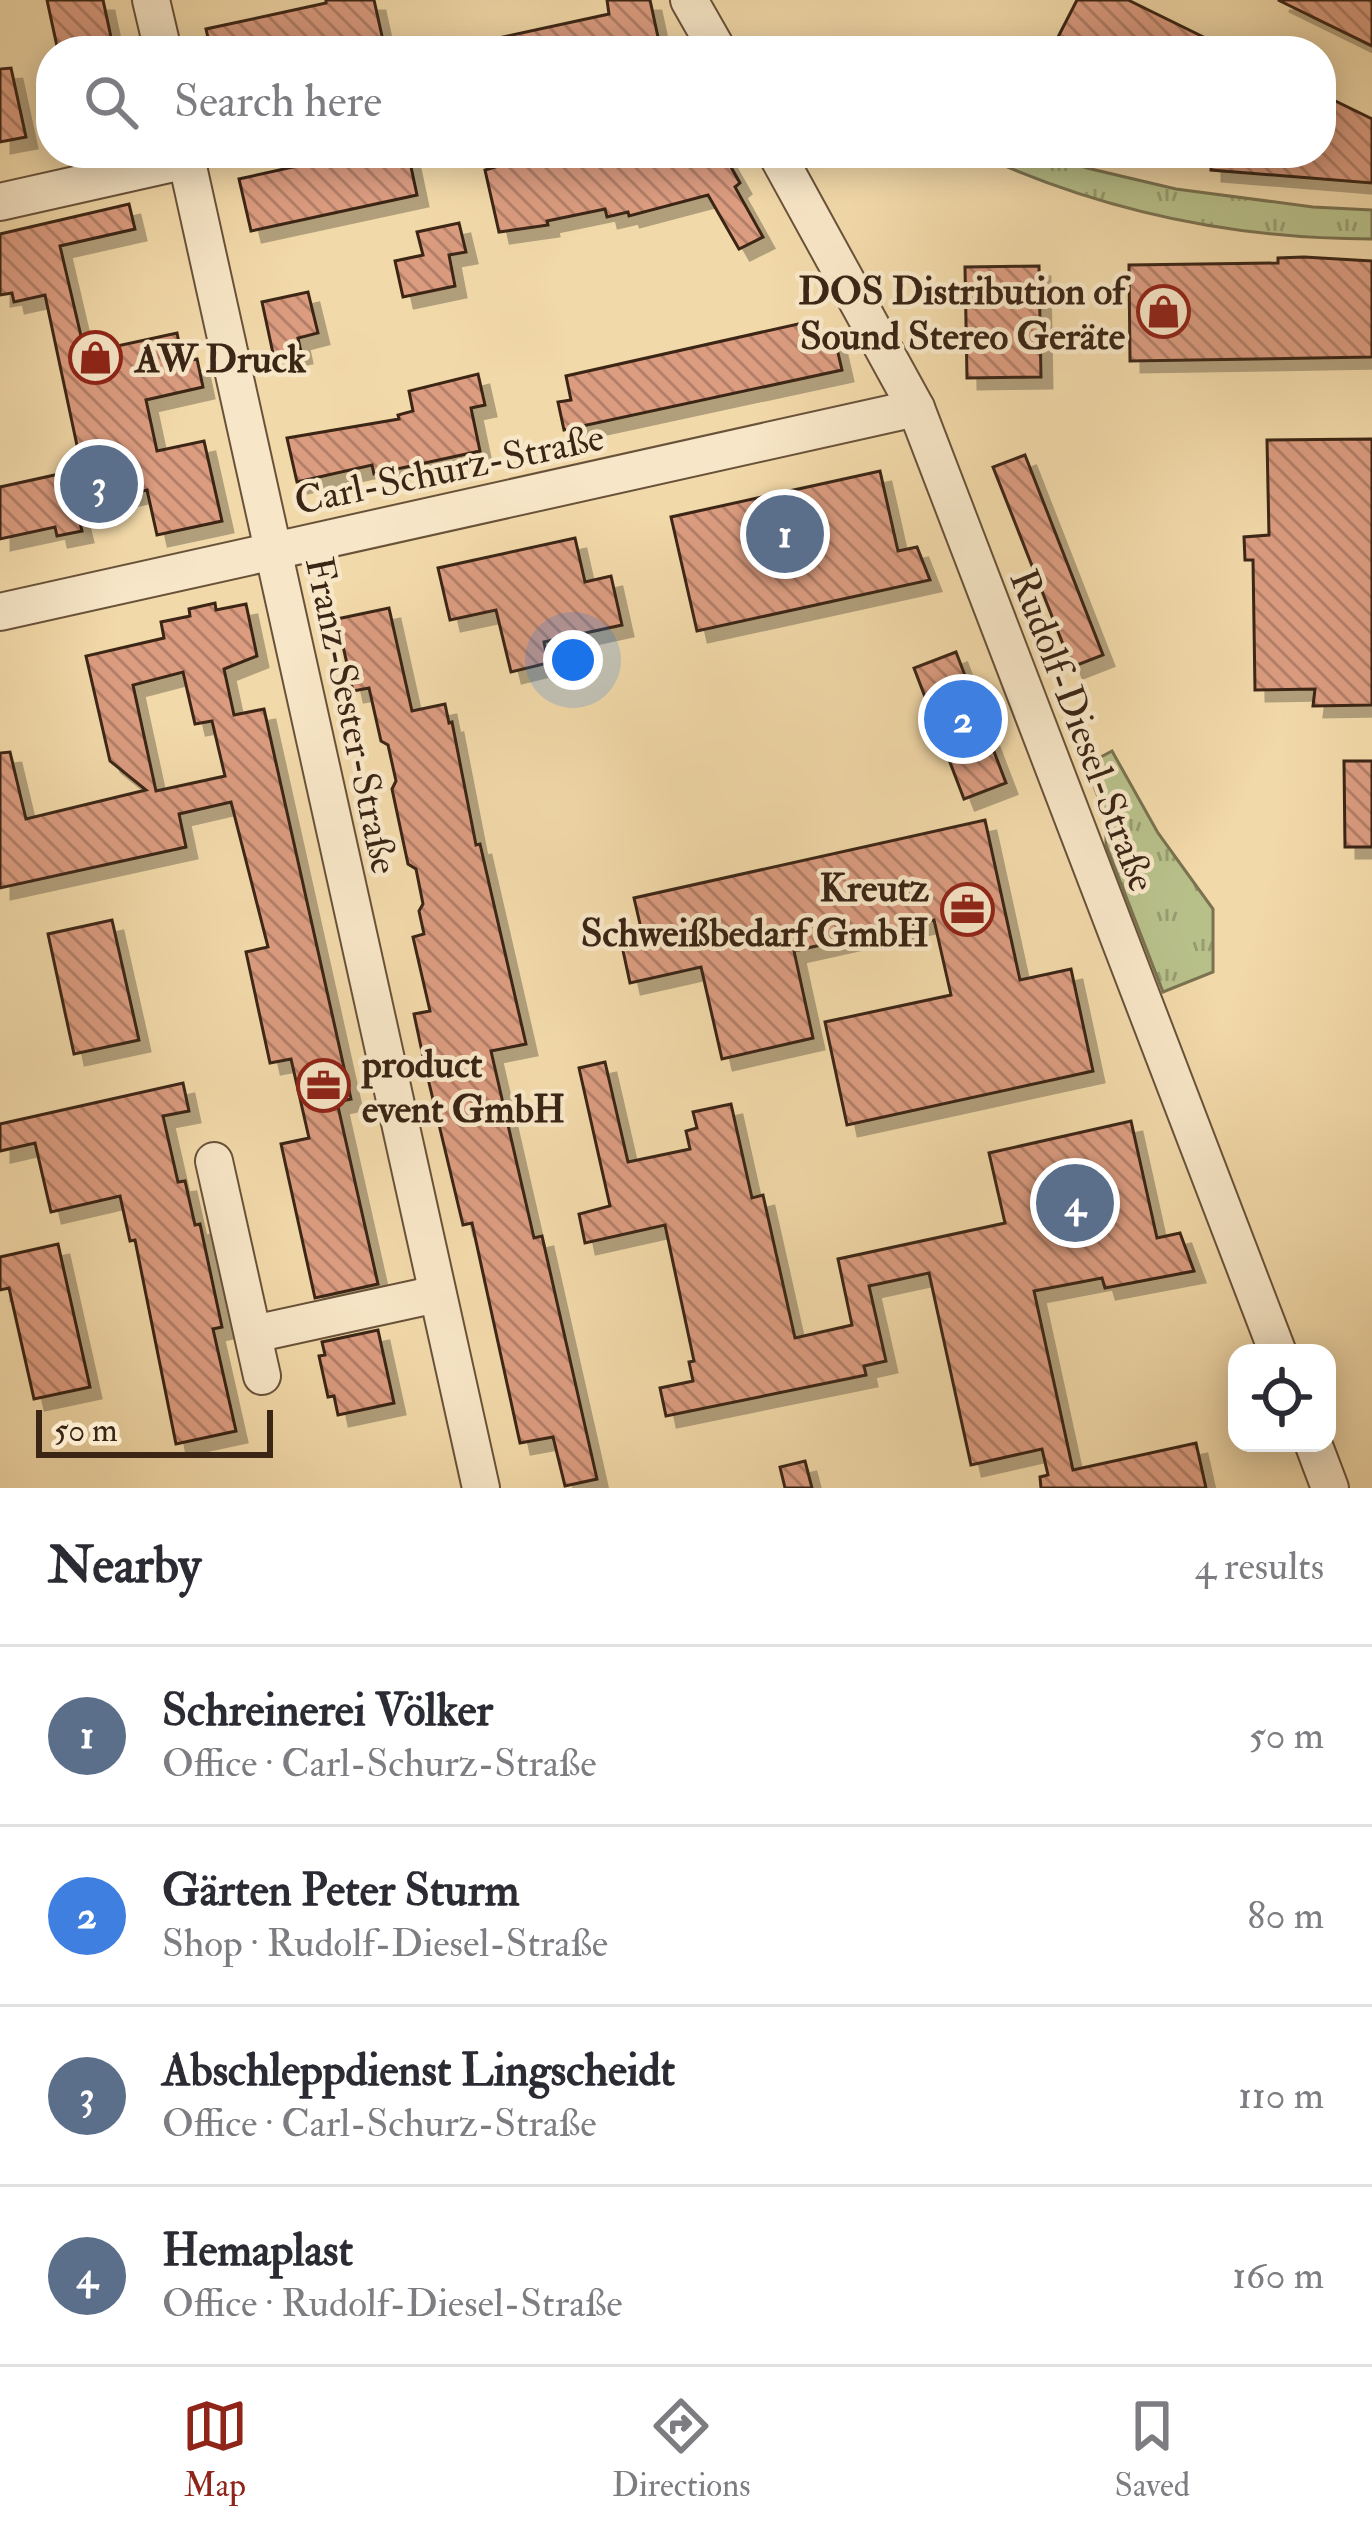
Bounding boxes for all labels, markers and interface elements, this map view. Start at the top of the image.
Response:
search box [36,36,1336,168]
icon: search [78,69,144,135]
text: Search here [174,74,382,130]
place label: DOS Distribution of Sound Stereo Geräte [798,267,1131,361]
shop icon: DOS Distribution of Sound Stereo Geräte [1136,284,1192,340]
shop icon: AW Druck [68,330,124,386]
place label: AW Druck [133,335,306,384]
street label: Carl-Schurz-Straße [290,413,609,526]
pin: 3 [60,439,138,529]
pin: 1 [746,489,824,579]
street label: Franz-Sester-Straße [294,552,409,878]
street label: Rudolf-Diesel-Straße [999,562,1167,899]
your location [543,630,603,690]
pin: 2 [924,674,1002,764]
place label: Kreutz Schweißbedarf GmbH [581,864,929,958]
office icon: Kreutz Schweißbedarf GmbH [940,881,996,937]
place label: product event GmbH [361,1040,565,1134]
office icon: product event GmbH [295,1057,351,1113]
pin: 4 [1036,1158,1114,1248]
map controls [1228,1344,1336,1452]
button: locate [1228,1344,1336,1452]
scale bar [36,1404,273,1457]
text: 50 m [54,1410,118,1451]
text: Nearby [48,1534,201,1598]
text: 4 results [1195,1542,1324,1591]
text: Schreinerei Völker [162,1683,493,1739]
text: 1 [80,1711,94,1760]
text: 50 m [1249,1711,1324,1760]
text: Office · Carl-Schurz-Straße [162,1739,596,1788]
text: Gärten Peter Sturm [162,1863,519,1919]
text: 2 [77,1891,97,1940]
text: 80 m [1247,1891,1324,1940]
text: Shop · Rudolf-Diesel-Straße [162,1919,608,1968]
text: Abschleppdienst Lingscheidt [162,2043,675,2099]
text: 3 [80,2071,94,2120]
text: 110 m [1238,2071,1324,2120]
text: Office · Carl-Schurz-Straße [162,2099,596,2148]
text: Hemaplast [162,2223,353,2279]
text: 4 [76,2251,98,2300]
text: 160 m [1232,2251,1324,2300]
text: Office · Rudolf-Diesel-Straße [162,2279,623,2328]
tab: Map [182,2393,248,2506]
tab: Directions [612,2393,751,2506]
tab: Saved [1115,2393,1190,2506]

